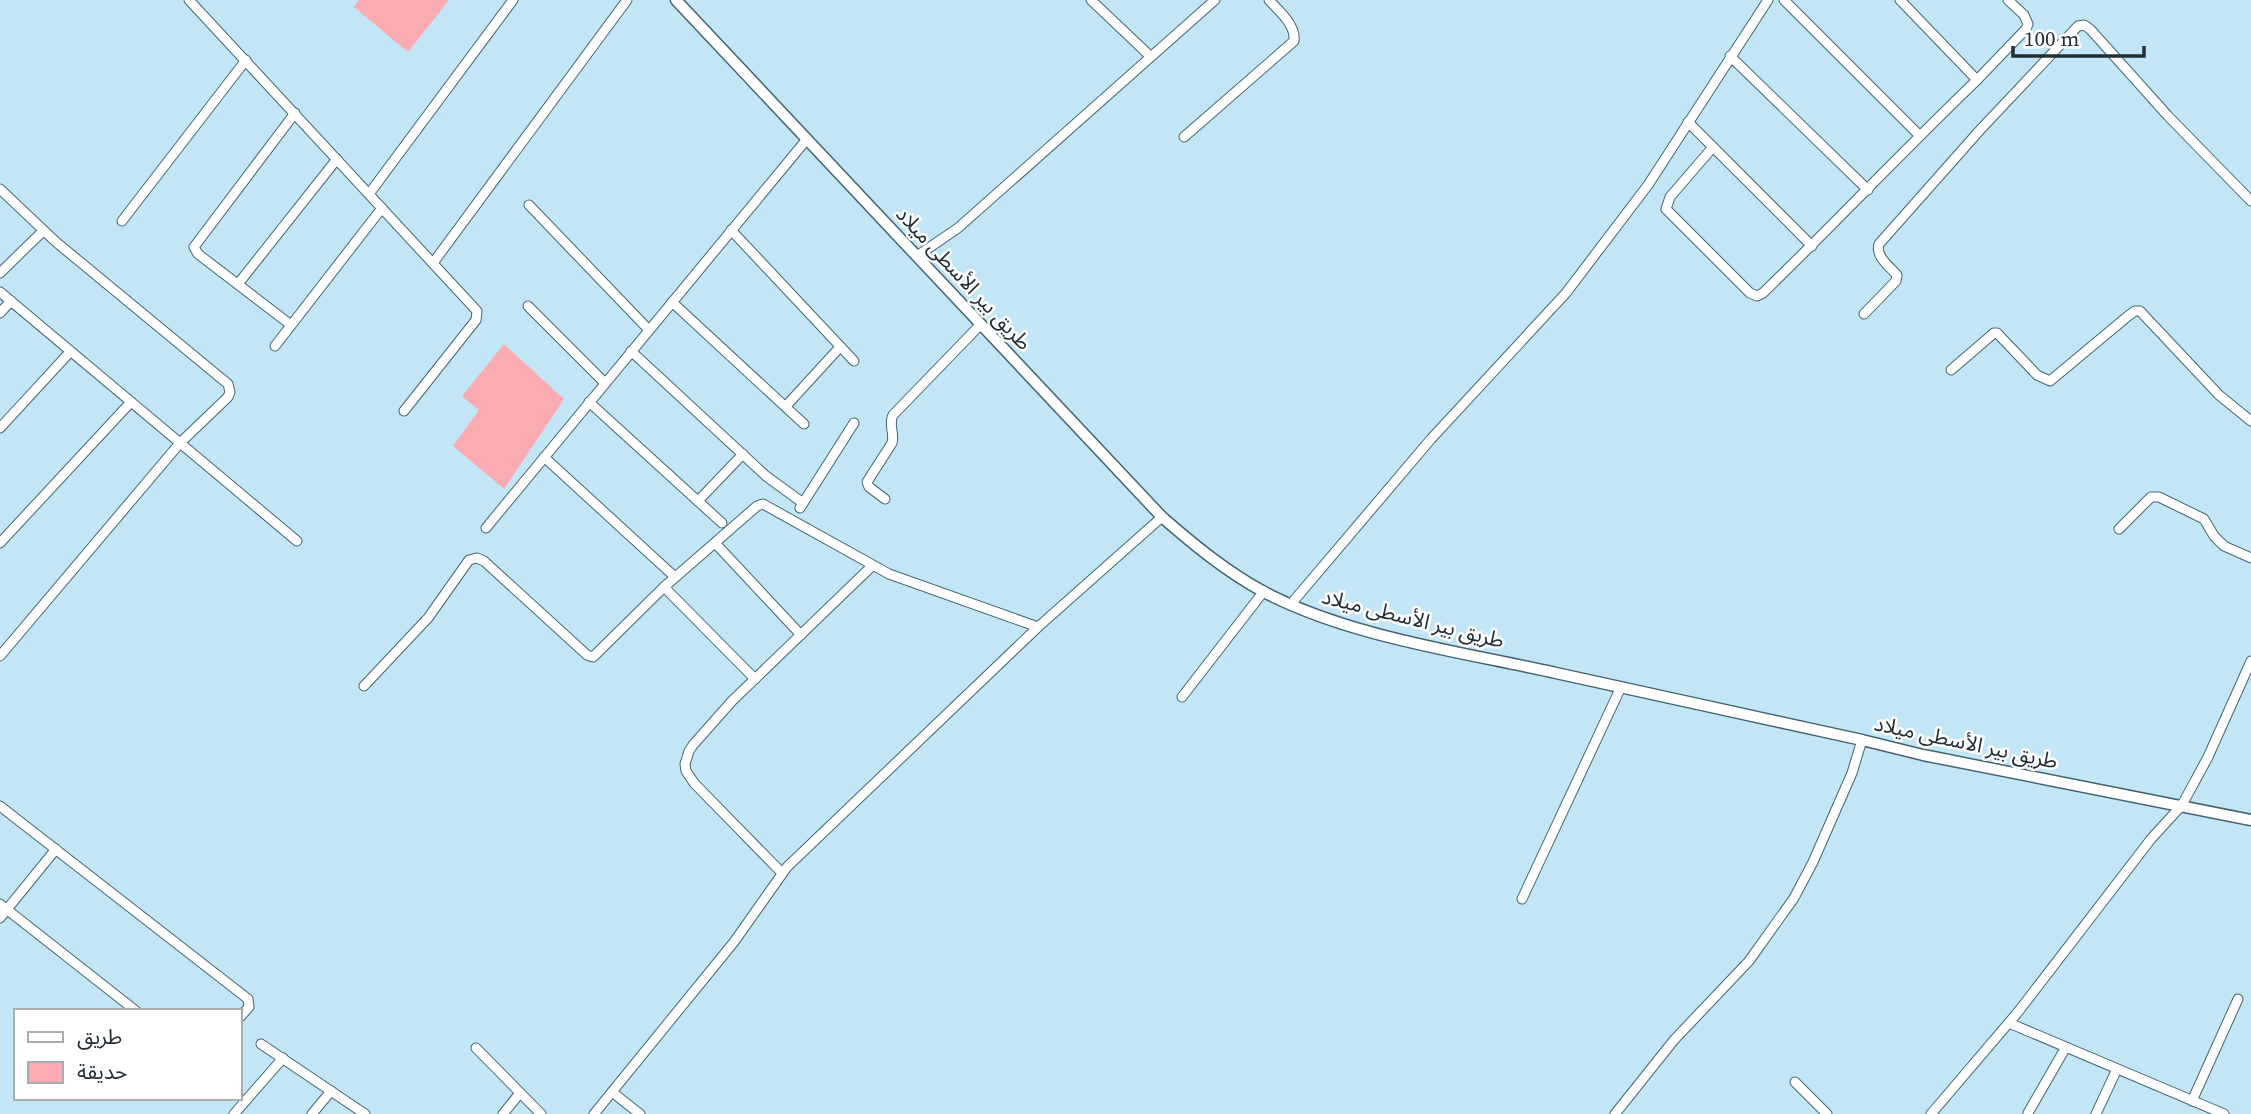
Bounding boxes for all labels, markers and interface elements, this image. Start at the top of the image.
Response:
scale bar [2013,14,2144,58]
text: 100 m [2024,24,2079,53]
street label: طريق بير الأسطى ميلاد [890,200,1038,356]
street label: طريق بير الأسطى ميلاد [1319,581,1507,655]
street label: طريق بير الأسطى ميلاد [1871,708,2061,776]
legend [14,1009,242,1100]
text: طريق [77,1022,122,1051]
text: حديقة [77,1057,127,1086]

